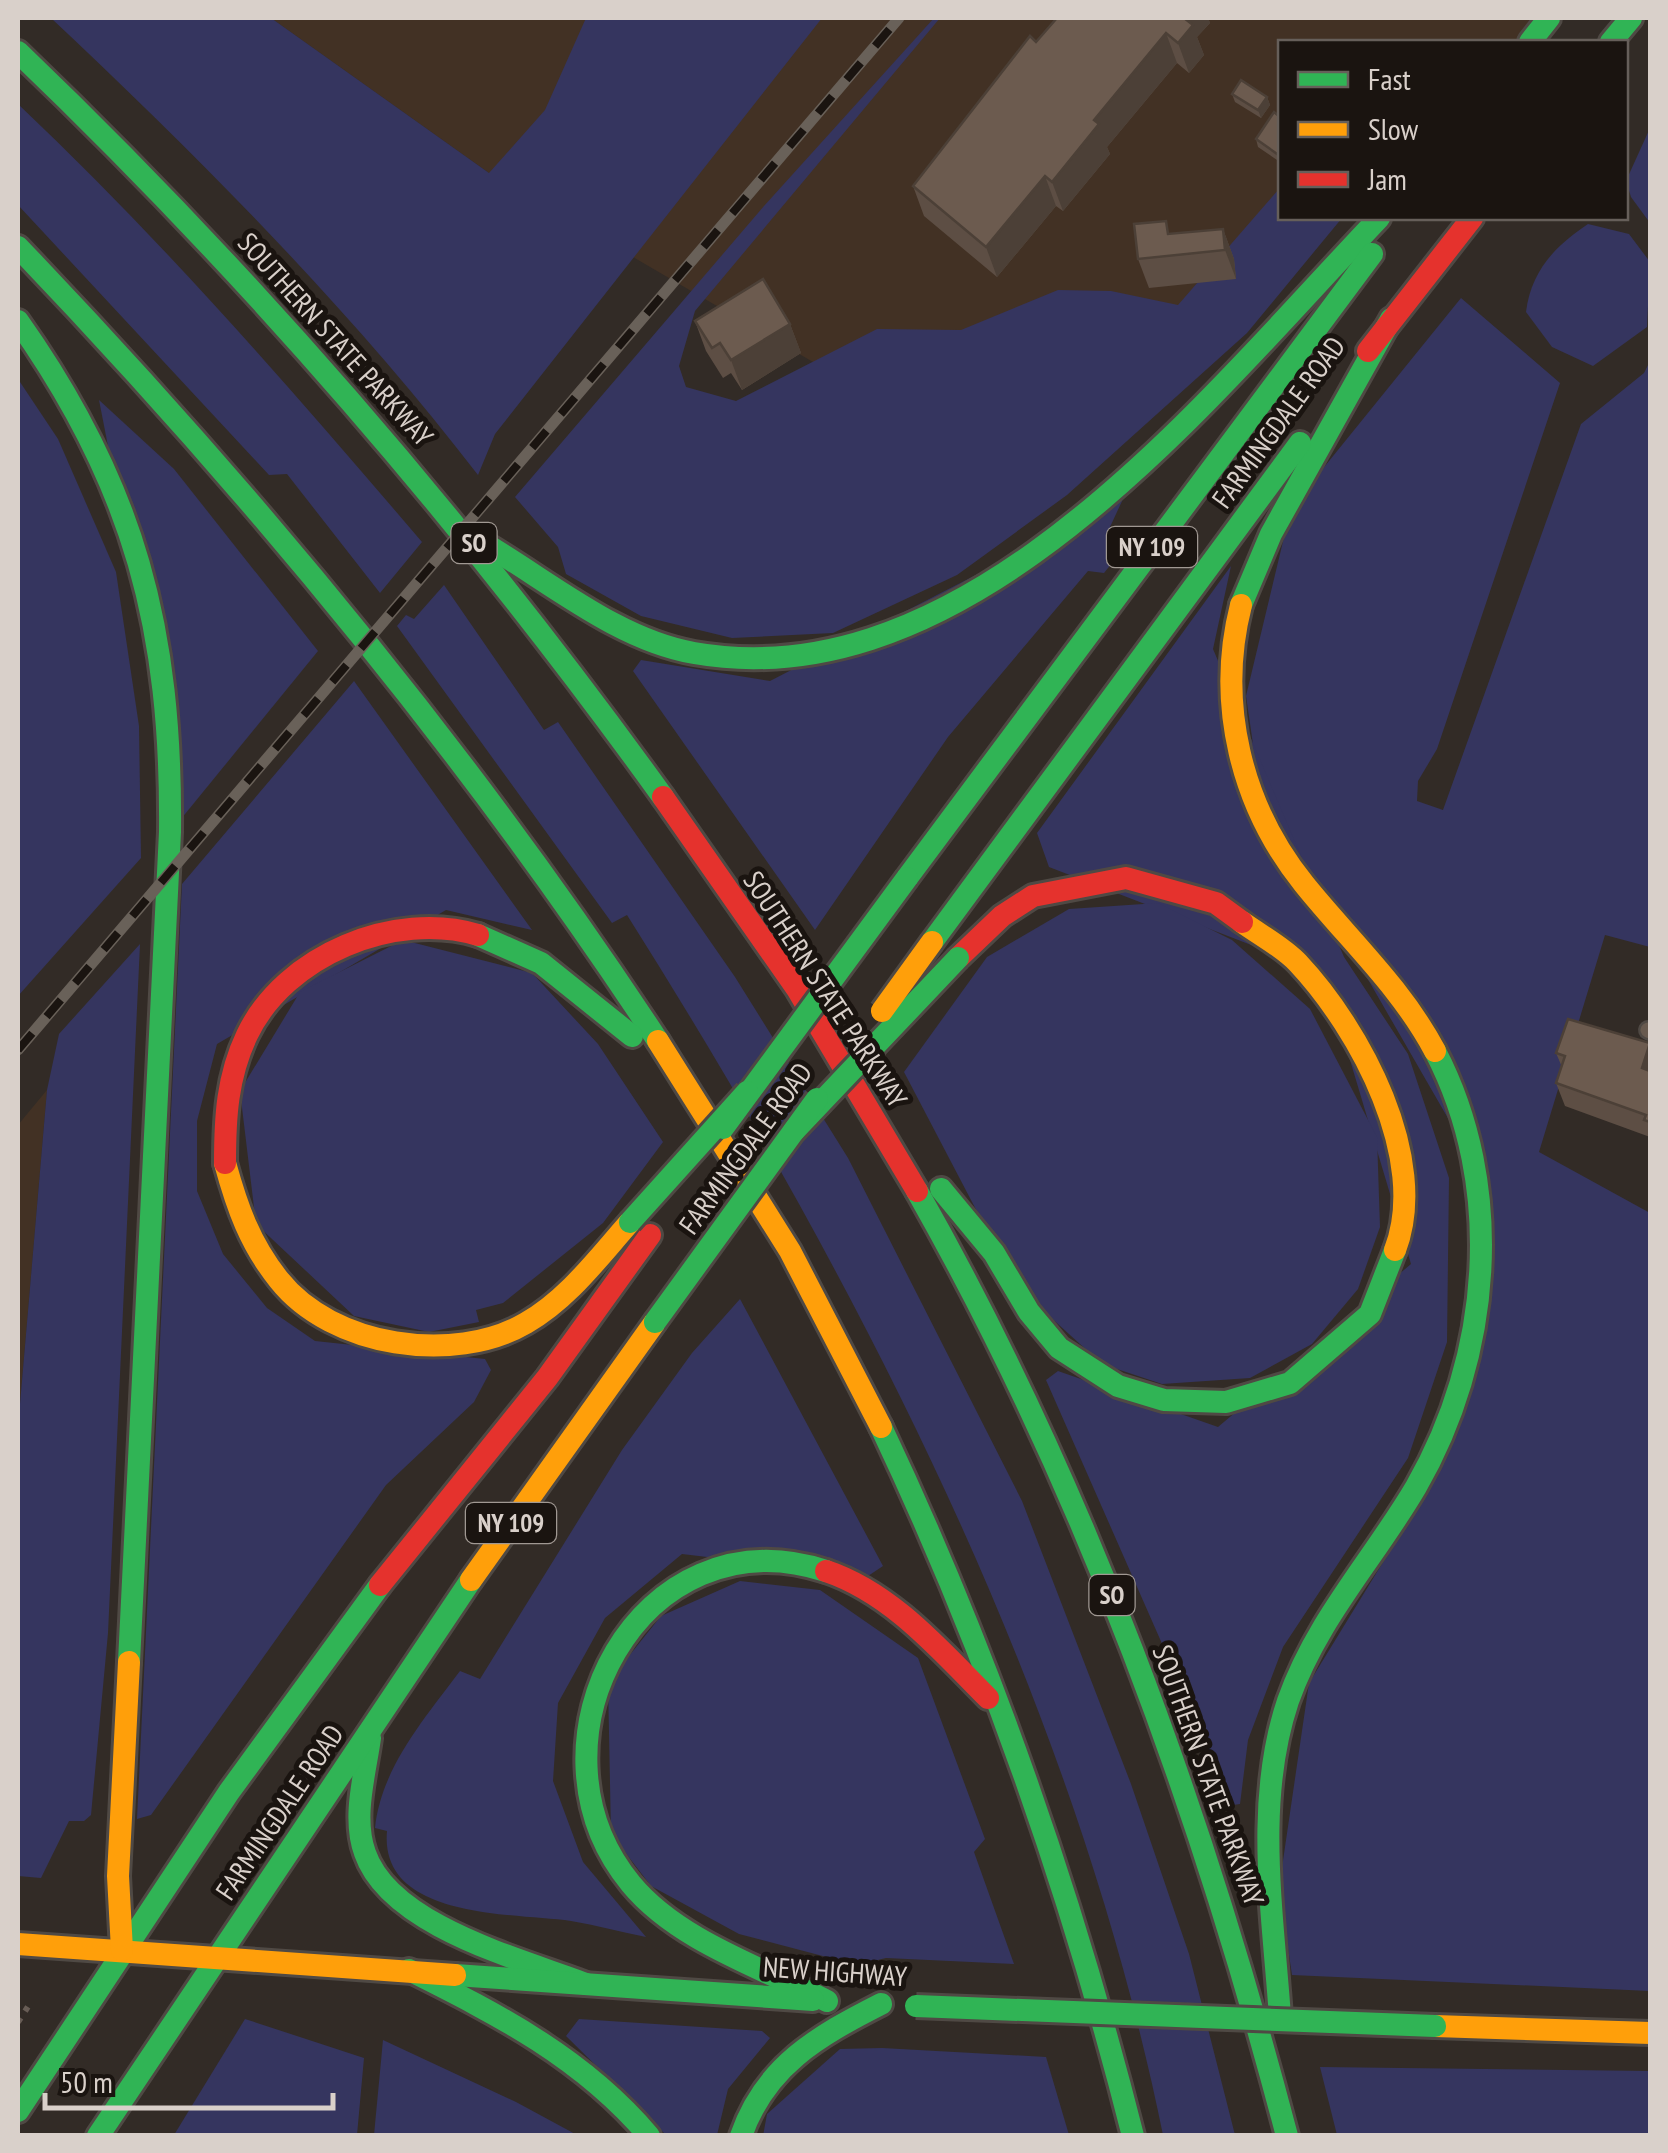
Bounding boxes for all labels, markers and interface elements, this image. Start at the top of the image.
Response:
legend [1278,40,1628,220]
text: Fast [1368,59,1412,98]
text: Slow [1368,109,1419,148]
text: Jam [1367,159,1407,198]
street label: SOUTHERN STATE PARKWAY [230,224,442,454]
street label: FARMINGDALE ROAD [1203,329,1353,515]
road number: SO [452,523,496,563]
road number: NY 109 [1107,527,1197,567]
street label: SOUTHERN STATE PARKWAY [736,864,917,1115]
street label: FARMINGDALE ROAD [670,1055,820,1241]
road number: NY 109 [466,1503,556,1543]
road number: SO [1090,1575,1134,1615]
street label: SOUTHERN STATE PARKWAY [1145,1639,1273,1911]
street label: FARMINGDALE ROAD [207,1717,351,1907]
street label: NEW HIGHWAY [762,1948,908,1994]
scale bar [45,2048,332,2110]
text: 50 m [60,2062,113,2101]

